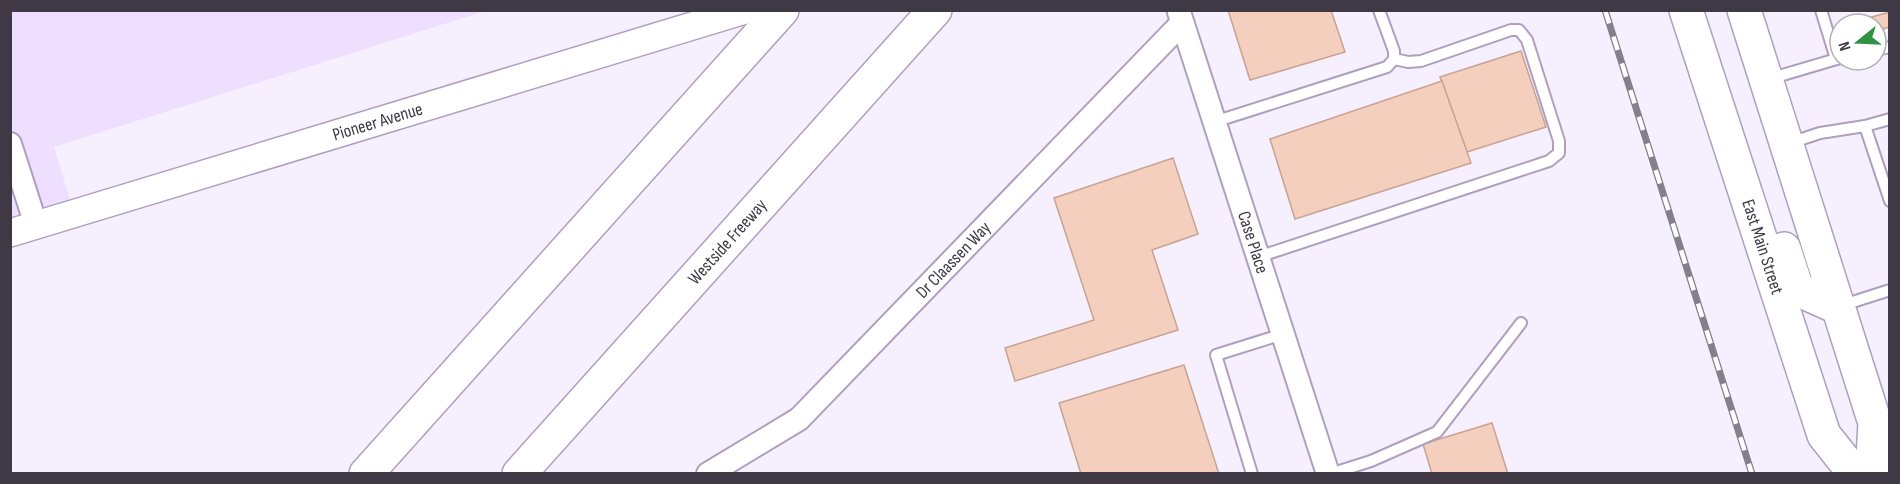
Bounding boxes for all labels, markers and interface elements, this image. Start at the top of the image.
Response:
north arrow [1828,12,1888,72]
text: N [1835,39,1856,53]
street label: Pioneer Avenue [330,98,425,145]
street label: Westside Freeway [683,195,771,289]
street label: East Main Street [1738,197,1788,297]
street label: Case Place [1233,209,1273,276]
street label: Dr Claassen Way [911,217,995,302]

